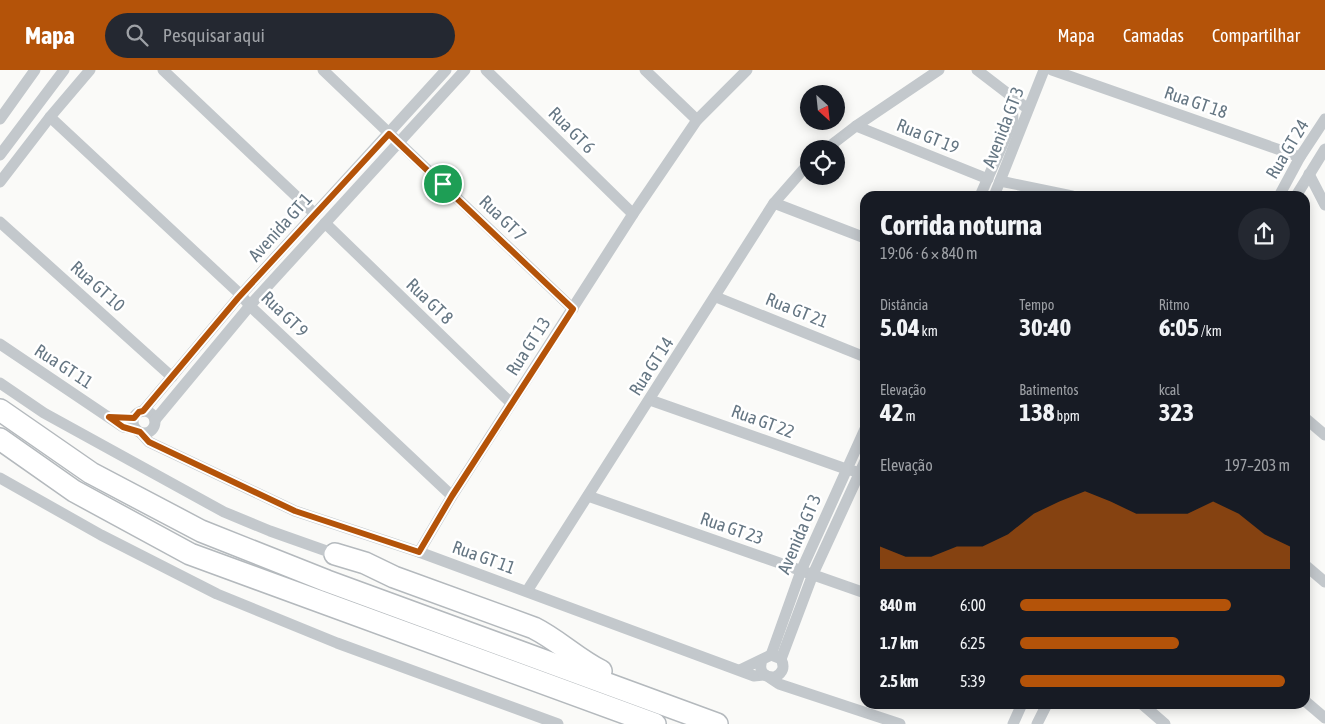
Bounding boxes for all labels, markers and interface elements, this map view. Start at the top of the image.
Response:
search box [105,13,455,58]
icon: search [123,21,151,49]
text: Mapa [25,22,75,49]
text: Pesquisar aqui [163,24,265,46]
text: Mapa [1058,25,1095,46]
text: Camadas [1123,25,1184,46]
text: Compartilhar [1212,25,1300,46]
street label: Rua GT 18 [1162,81,1230,123]
street label: Avenida GT 3 [978,84,1028,170]
north arrow [800,85,845,130]
map controls [800,85,845,185]
street label: Rua GT 6 [544,102,600,158]
street label: Rua GT 19 [894,114,962,158]
street label: Rua GT 24 [1261,116,1313,182]
button: locate [800,140,845,185]
pin [422,163,464,205]
icon: arrive [429,170,457,198]
street label: Avenida GT 1 [244,188,316,266]
street label: Rua GT 7 [475,191,531,245]
button: share [1238,208,1290,260]
text: Corrida noturna [880,209,1042,241]
text: 19:06 · 6 × 840 m [880,244,978,262]
street label: Rua GT 10 [67,256,129,316]
street label: Rua GT 8 [402,274,458,328]
street label: Rua GT 9 [257,287,313,341]
street label: Rua GT 21 [763,288,831,332]
text: Distância [880,297,928,313]
text: Tempo [1019,297,1054,313]
text: Ritmo [1159,297,1190,313]
street label: Rua GT 13 [501,313,555,379]
text: 5.04 [880,313,920,341]
text: 30:40 [1019,313,1071,341]
text: 6:05 [1159,313,1199,341]
text: km [920,323,938,339]
text: /km [1199,323,1222,339]
street label: Rua GT 14 [624,333,678,399]
street label: Rua GT 11 [31,339,97,393]
text: Elevação [880,382,926,398]
text: Batimentos [1019,382,1078,398]
text: kcal [1159,382,1180,398]
text: 42 [880,398,904,426]
text: 138 [1019,398,1055,426]
text: 323 [1159,398,1194,426]
street label: Rua GT 22 [729,400,797,442]
text: m [904,408,916,424]
text: bpm [1055,408,1080,424]
text: Elevação [880,456,933,474]
text: 197–203 m [1225,456,1290,474]
street label: Avenida GT 3 [773,491,825,577]
street label: Rua GT 23 [698,507,766,549]
street label: Rua GT 11 [450,536,518,578]
text: 840 m [880,596,916,614]
text: 6:00 [960,596,986,614]
text: 1.7 km [880,634,919,652]
text: 6:25 [960,634,985,652]
text: 2.5 km [880,672,919,690]
text: 5:39 [960,672,985,690]

